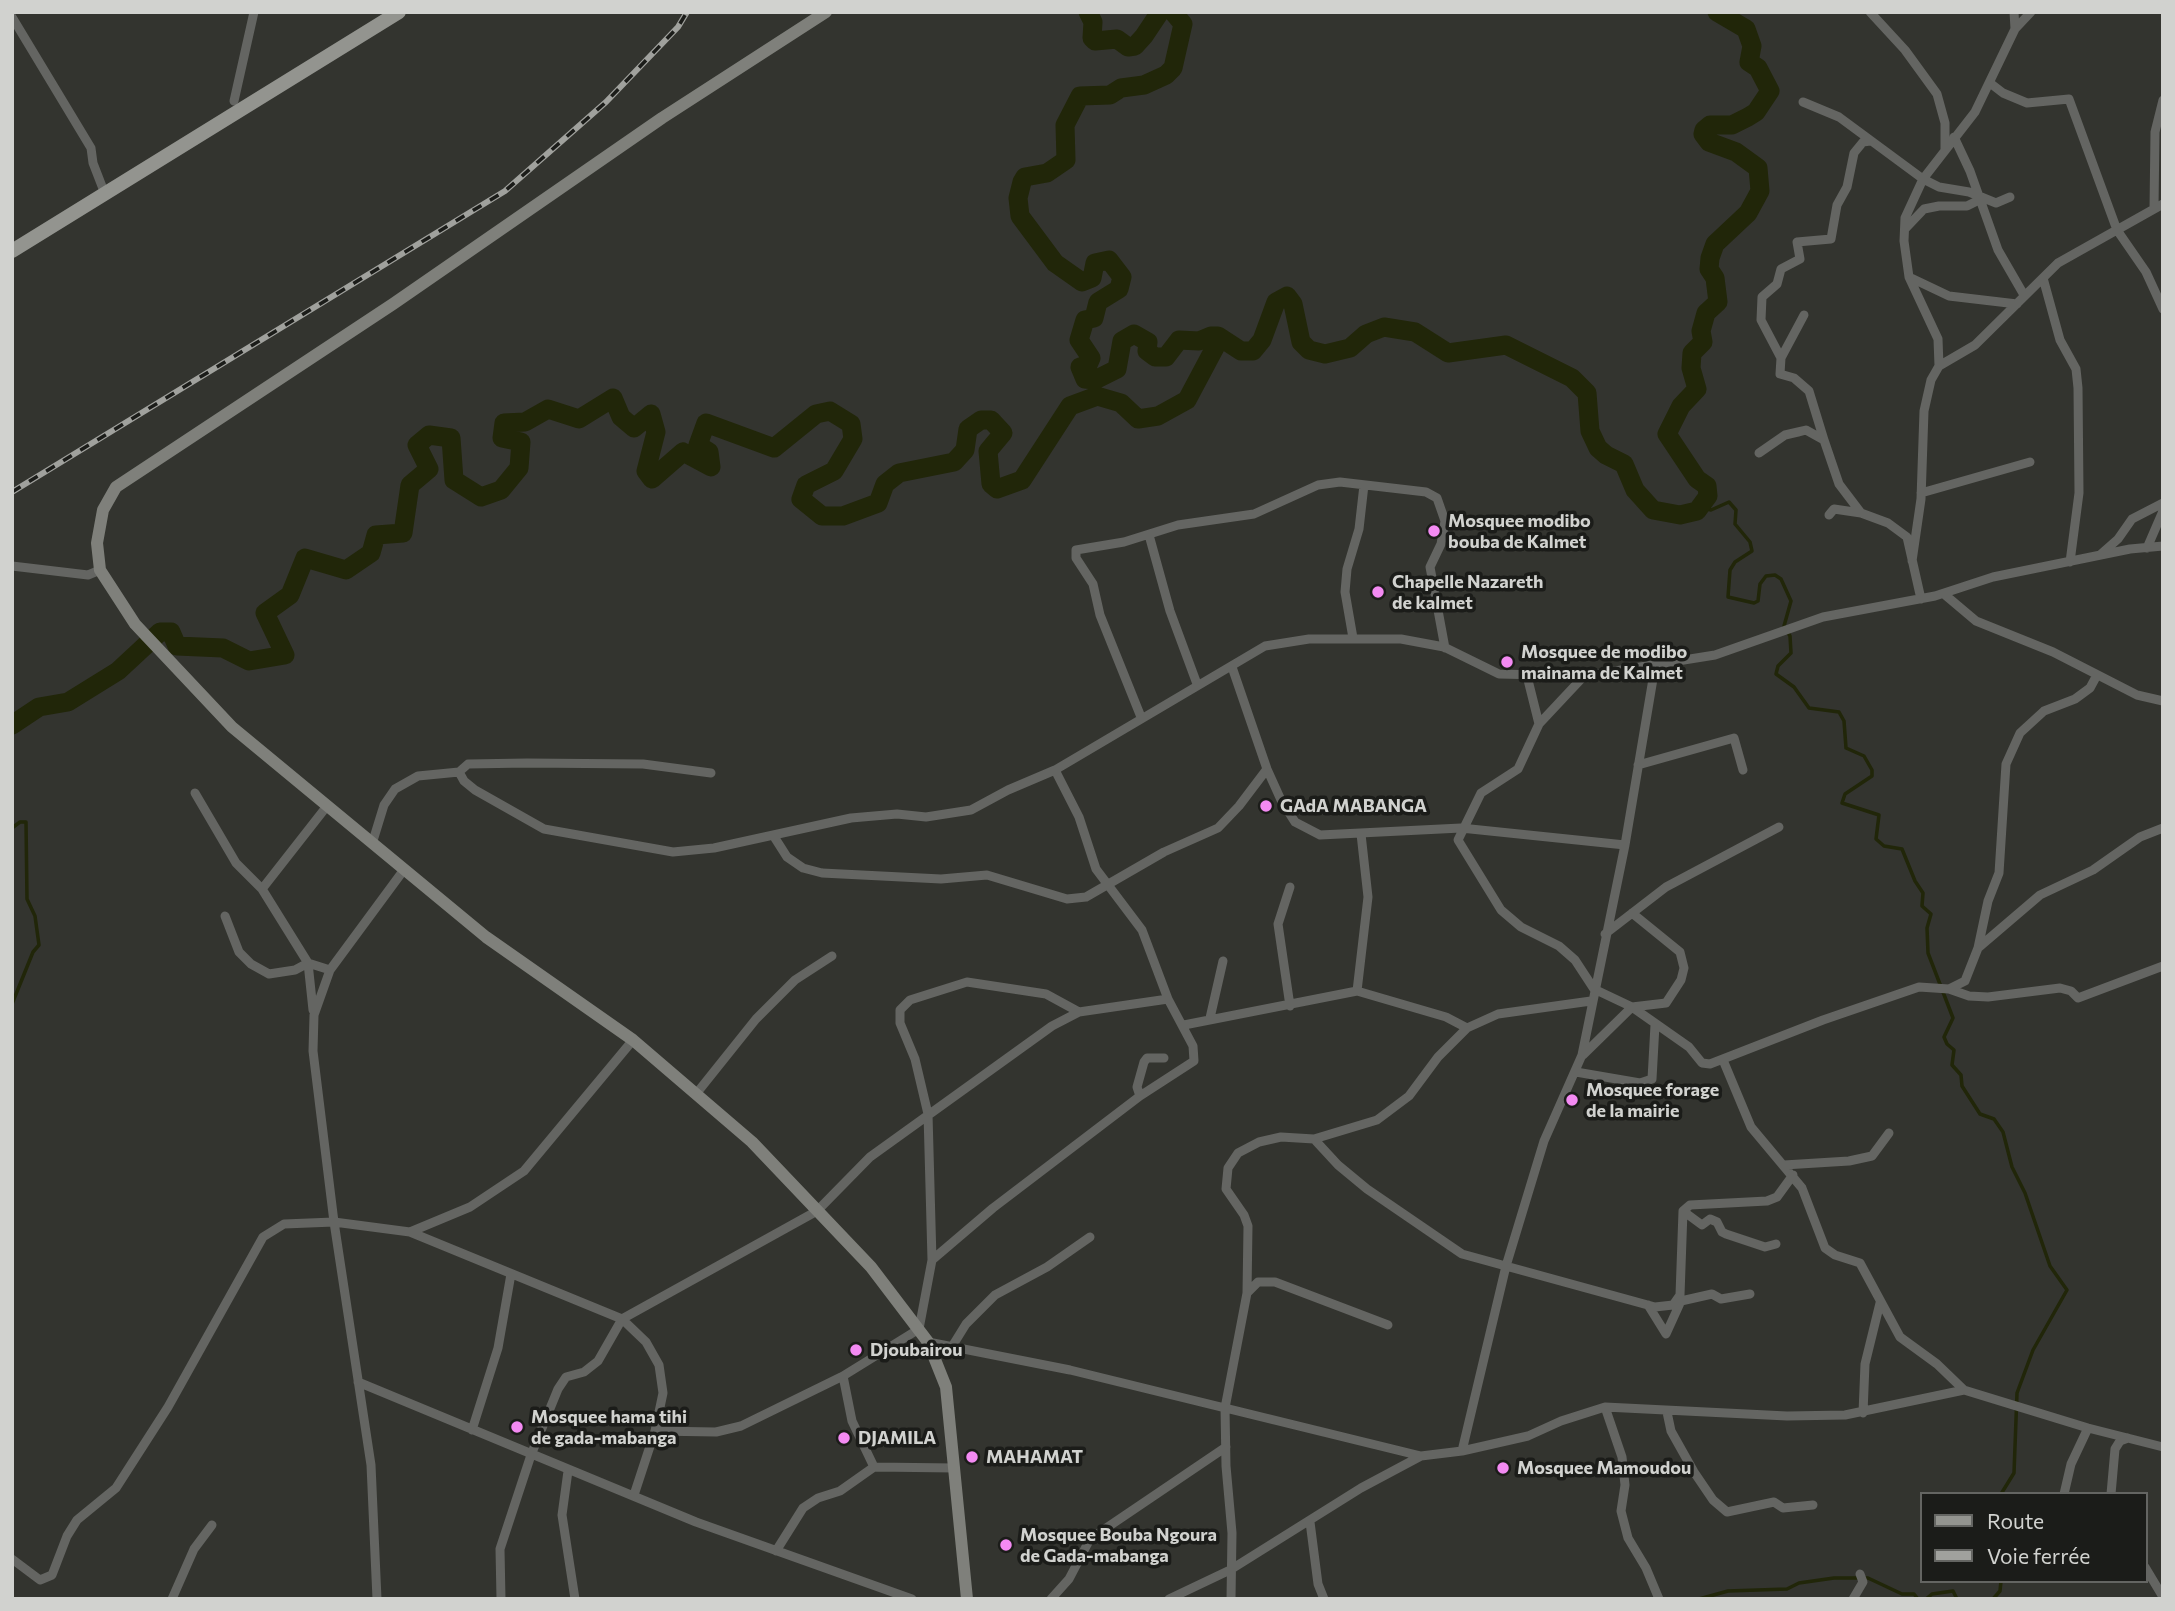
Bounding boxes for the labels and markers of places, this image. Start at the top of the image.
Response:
place label: Mosquee modibo bouba de Kalmet [1448,510,1591,552]
marker: Mosquee modibo bouba de Kalmet [1426,523,1442,539]
place label: Chapelle Nazareth de kalmet [1392,571,1543,614]
marker: Chapelle Nazareth de kalmet [1370,584,1386,600]
place label: Mosquee de modibo mainama de Kalmet [1521,641,1687,684]
marker: Mosquee de modibo mainama de Kalmet [1499,654,1515,670]
place label: GAdA MABANGA [1280,795,1427,817]
marker: GAdA MABANGA [1258,798,1274,814]
place label: Mosquee forage de la mairie [1586,1079,1719,1122]
marker: Mosquee forage de la mairie [1564,1092,1580,1108]
place label: Djoubairou [870,1339,963,1361]
marker: Djoubairou [848,1342,864,1358]
place label: Mosquee hama tihi de gada-mabanga [531,1406,687,1448]
marker: Mosquee hama tihi de gada-mabanga [509,1419,525,1435]
place label: DJAMILA [858,1427,936,1449]
marker: DJAMILA [836,1430,852,1446]
place label: MAHAMAT [986,1446,1083,1468]
marker: MAHAMAT [964,1449,980,1465]
place label: Mosquee Mamoudou [1517,1457,1691,1479]
marker: Mosquee Mamoudou [1495,1460,1511,1476]
place label: Mosquee Bouba Ngoura de Gada-mabanga [1020,1524,1217,1566]
marker: Mosquee Bouba Ngoura de Gada-mabanga [998,1537,1014,1553]

